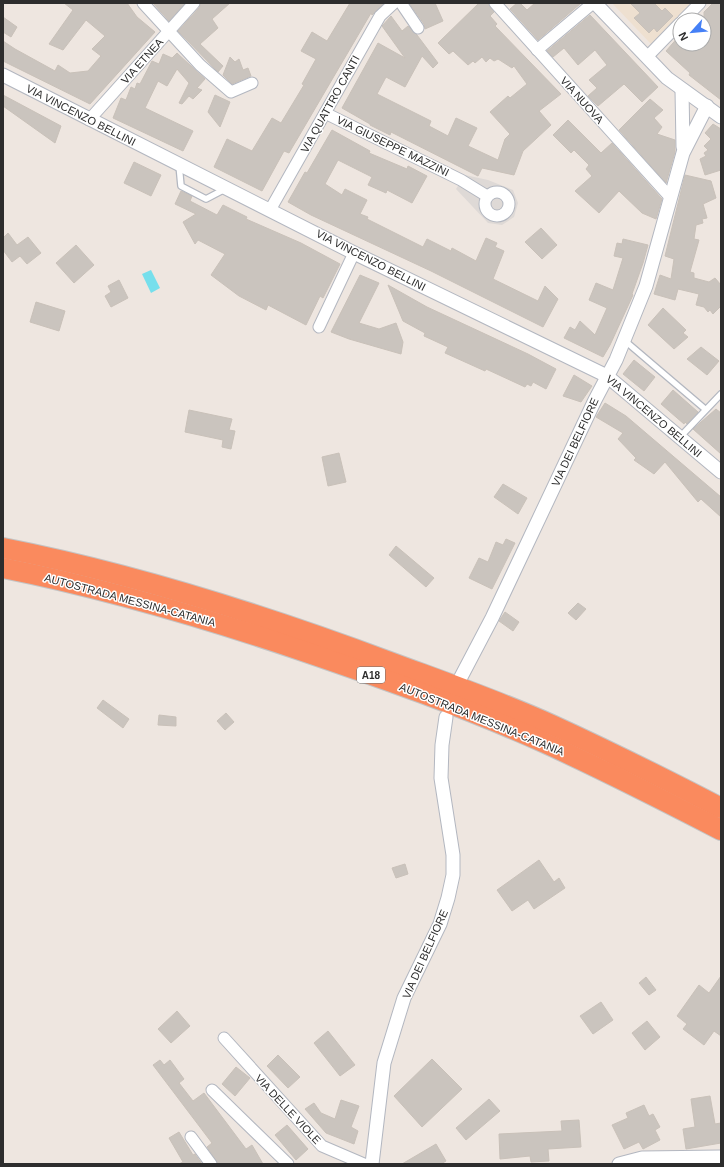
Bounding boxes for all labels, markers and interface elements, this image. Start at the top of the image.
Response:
north arrow [672,12,712,52]
text: N [676,30,690,43]
street label: VIA ETNEA [119,35,166,86]
street label: VIA QUATTRO CANTI [298,53,362,155]
street label: VIA NUOVA [558,74,606,126]
street label: VIA VINCENZO BELLINI [24,82,138,148]
street label: VIA GIUSEPPE MAZZINI [335,114,451,178]
street label: VIA VINCENZO BELLINI [314,227,428,293]
street label: VIA VINCENZO BELLINI [604,373,704,459]
street label: VIA DEI BELFIORE [549,396,601,488]
street label: AUTOSTRADA MESSINA-CATANIA [43,571,218,629]
road number: A18 [357,667,385,683]
street label: AUTOSTRADA MESSINA-CATANIA [398,680,567,758]
street label: VIA DEI BELFIORE [400,908,450,1000]
street label: VIA DELLE VIOLE [253,1072,323,1146]

